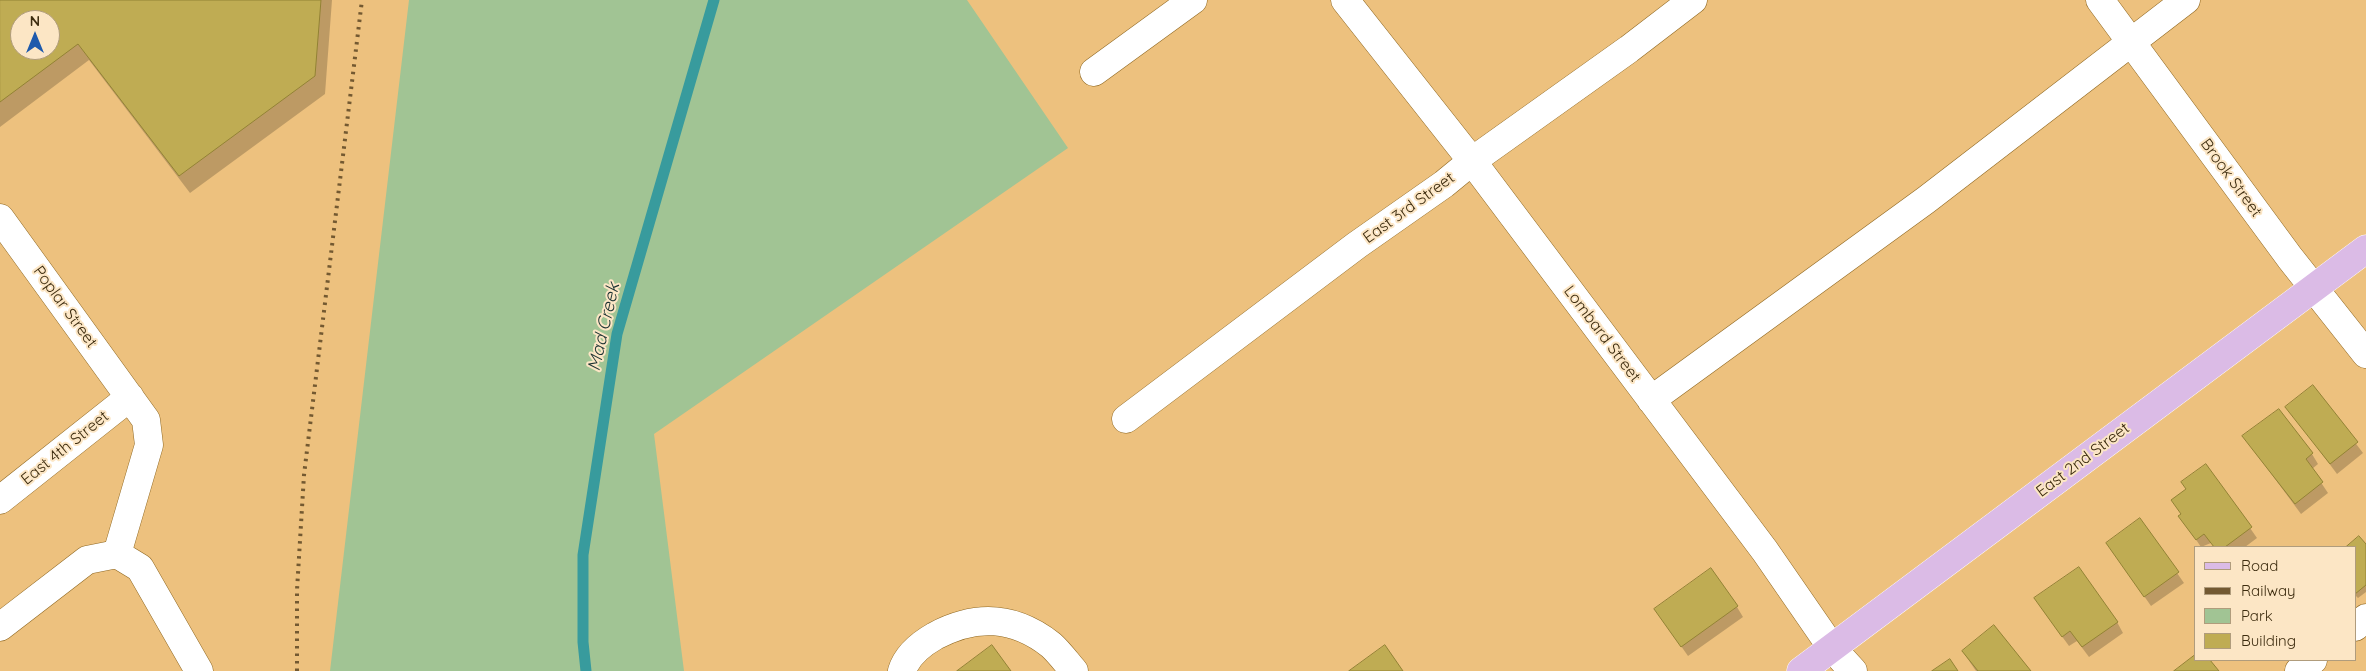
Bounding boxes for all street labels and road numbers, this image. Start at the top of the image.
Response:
street label: Brook Street [2196,135,2266,221]
street label: East 3rd Street [1360,168,1458,248]
street label: Poplar Street [29,262,101,352]
street label: Lombard Street [1560,282,1644,386]
street label: East 4th Street [17,407,113,489]
street label: East 2nd Street [2033,419,2133,501]

